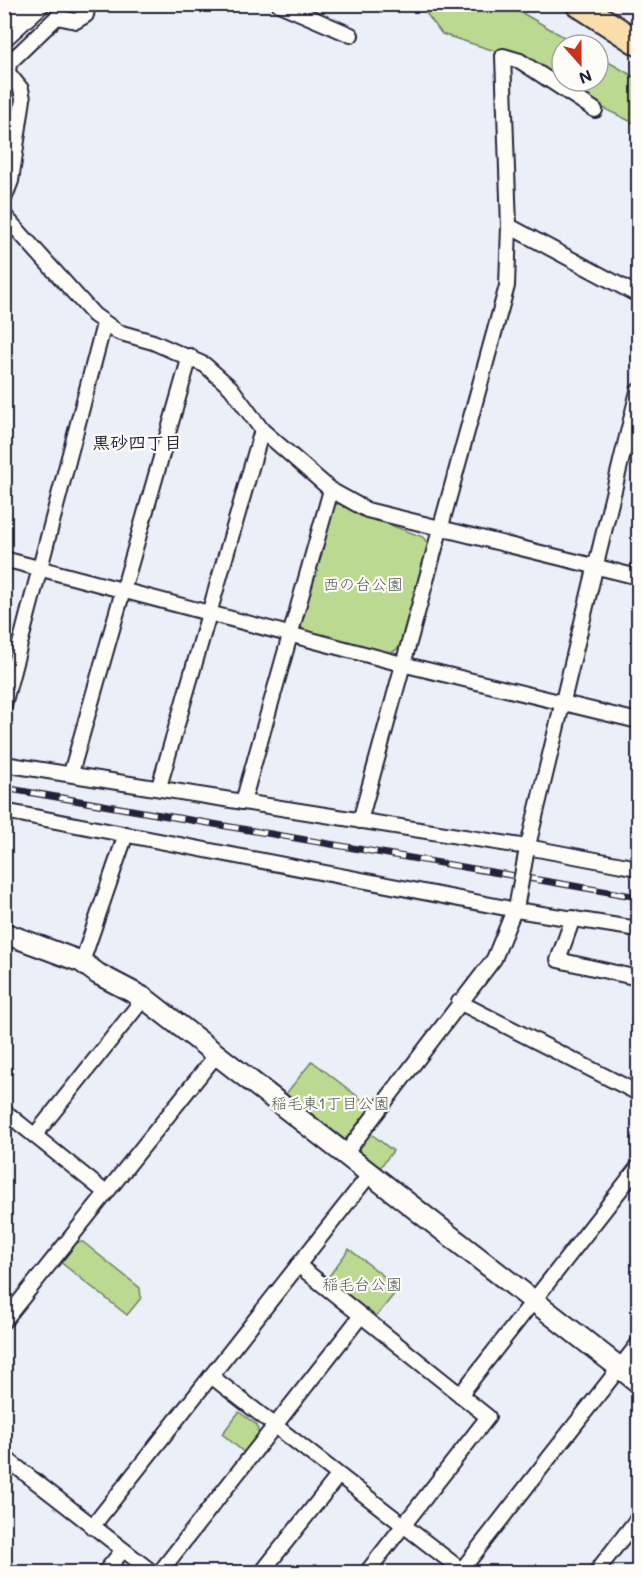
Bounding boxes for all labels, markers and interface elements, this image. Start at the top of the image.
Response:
north arrow [550,33,610,93]
text: N [576,65,595,89]
district label: 黒砂四丁目 [92,430,182,454]
park label: 西の台公園 [323,573,403,594]
park label: 稲毛東1丁目公園 [270,1092,390,1113]
park label: 稲毛台公園 [322,1273,402,1294]

